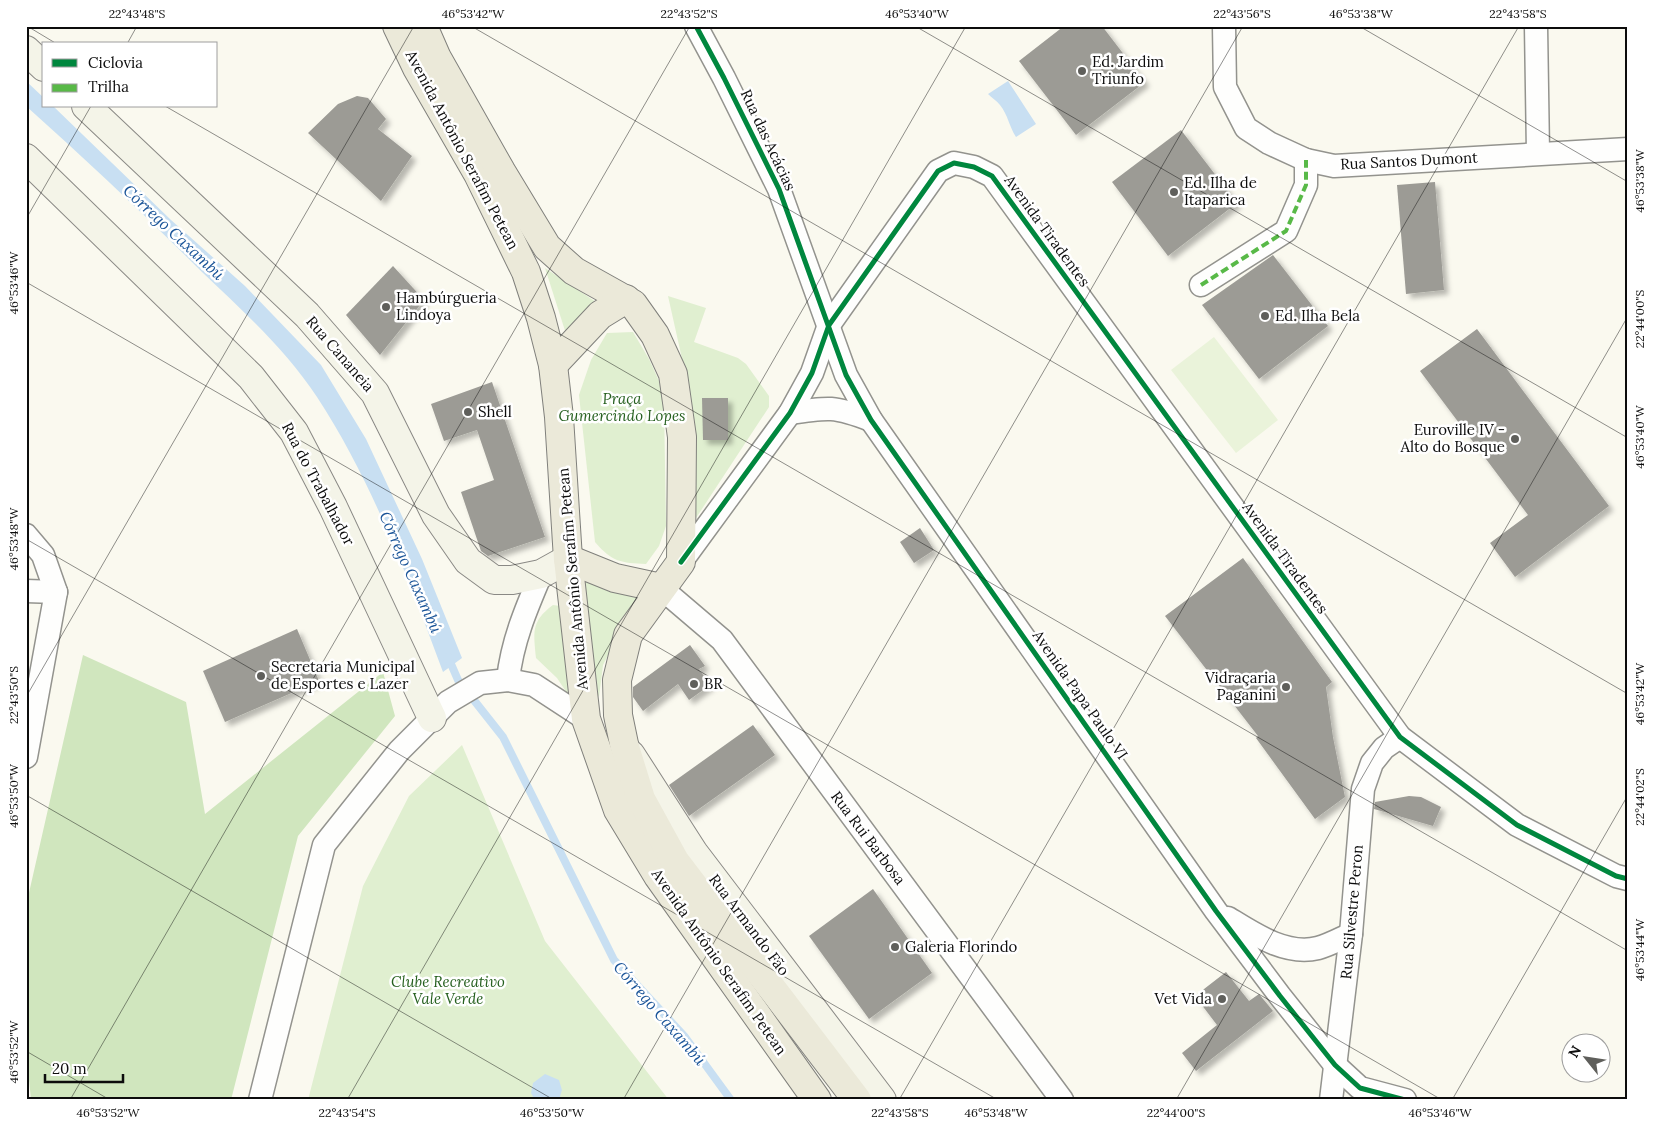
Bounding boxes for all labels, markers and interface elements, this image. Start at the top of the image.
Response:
text: 22°43'48"S [109,6,166,21]
text: 46°53'42"W [442,6,505,21]
text: 22°43'52"S [661,6,718,21]
text: 46°53'40"W [885,6,950,21]
text: 22°43'56"S [1213,6,1271,21]
text: 46°53'38"W [1329,6,1394,21]
text: 22°43'58"S [1489,6,1547,21]
legend [42,42,218,108]
street label: Avenida Antônio Serafim Petean [401,46,523,253]
place label: Ed. Jardim Triunfo [1092,52,1164,88]
text: Ciclovia [88,53,143,72]
marker: Ed. Jardim Triunfo [1076,65,1088,77]
text: Trilha [88,77,129,96]
street label: Rua das Acácias [737,86,800,194]
street label: Rua Santos Dumont [1340,147,1478,174]
text: 46°53'38"W [1632,148,1647,213]
street label: Avenida Tiradentes [1000,170,1094,290]
place label: Ed. Ilha de Itaparica [1184,173,1257,209]
water label: Córrego Caxambú [119,180,229,284]
marker: Ed. Ilha de Itaparica [1168,186,1180,198]
text: 46°53'46"W [6,250,21,315]
place label: Hambúrgueria Lindoya [396,288,497,324]
text: 22°44'00"S [1632,290,1647,348]
marker: Hambúrgueria Lindoya [380,301,392,313]
place label: Ed. Ilha Bela [1275,306,1360,325]
marker: Ed. Ilha Bela [1259,310,1271,322]
street label: Rua Cananeia [302,312,379,396]
park label: Praça Gumercindo Lopes [558,389,686,425]
place label: Shell [478,402,512,421]
text: 46°53'40"W [1632,404,1647,469]
marker: Shell [462,406,474,418]
street label: Rua do Trabalhador [278,419,359,549]
place label: Euroville IV - Alto do Bosque [1400,420,1505,456]
marker: Euroville IV - Alto do Bosque [1509,433,1521,445]
street label: Avenida Antônio Serafim Petean [553,467,592,692]
street label: Avenida Tiradentes [1238,497,1332,617]
text: 46°53'48"W [6,507,21,570]
water label: Córrego Caxambú [375,508,447,636]
street label: Avenida Papa Paulo VI [1028,626,1132,763]
place label: Secretaria Municipal de Esportes e Lazer [271,657,415,693]
text: 46°53'42"W [1632,662,1647,725]
text: 22°43'50"S [6,666,21,724]
place label: Vidraçaria Paganini [1204,668,1276,704]
marker: Secretaria Municipal de Esportes e Lazer [255,670,267,682]
place label: BR [704,674,723,693]
marker: BR [688,678,700,690]
marker: Vidraçaria Paganini [1280,681,1292,693]
text: 46°53'50"W [6,763,21,828]
text: 22°44'02"S [1632,768,1647,826]
street label: Rua Rui Barbosa [827,787,910,888]
street label: Rua Silvestre Peron [1336,844,1367,980]
street label: Avenida Antônio Serafim Petean [647,864,791,1058]
street label: Rua Armando Fão [705,870,794,979]
text: 46°53'44"W [1632,918,1647,981]
place label: Galeria Florindo [905,937,1018,956]
marker: Galeria Florindo [889,941,901,953]
water label: Córrego Caxambú [609,957,711,1069]
park label: Clube Recreativo Vale Verde [391,972,505,1008]
place label: Vet Vida [1154,989,1212,1008]
marker: Vet Vida [1216,993,1228,1005]
text: 46°53'52"W [6,1019,21,1084]
north arrow [1562,1034,1612,1084]
text: N [1564,1042,1585,1061]
scale bar [45,1051,122,1083]
text: 20 m [52,1059,87,1078]
text: 46°53'52"W [76,1105,141,1120]
text: 22°43'54"S [319,1105,376,1120]
text: 46°53'50"W [520,1105,585,1120]
text: 22°43'58"S [871,1105,929,1120]
text: 46°53'48"W [965,1105,1028,1120]
text: 22°44'00"S [1147,1105,1205,1120]
text: 46°53'46"W [1408,1105,1473,1120]

